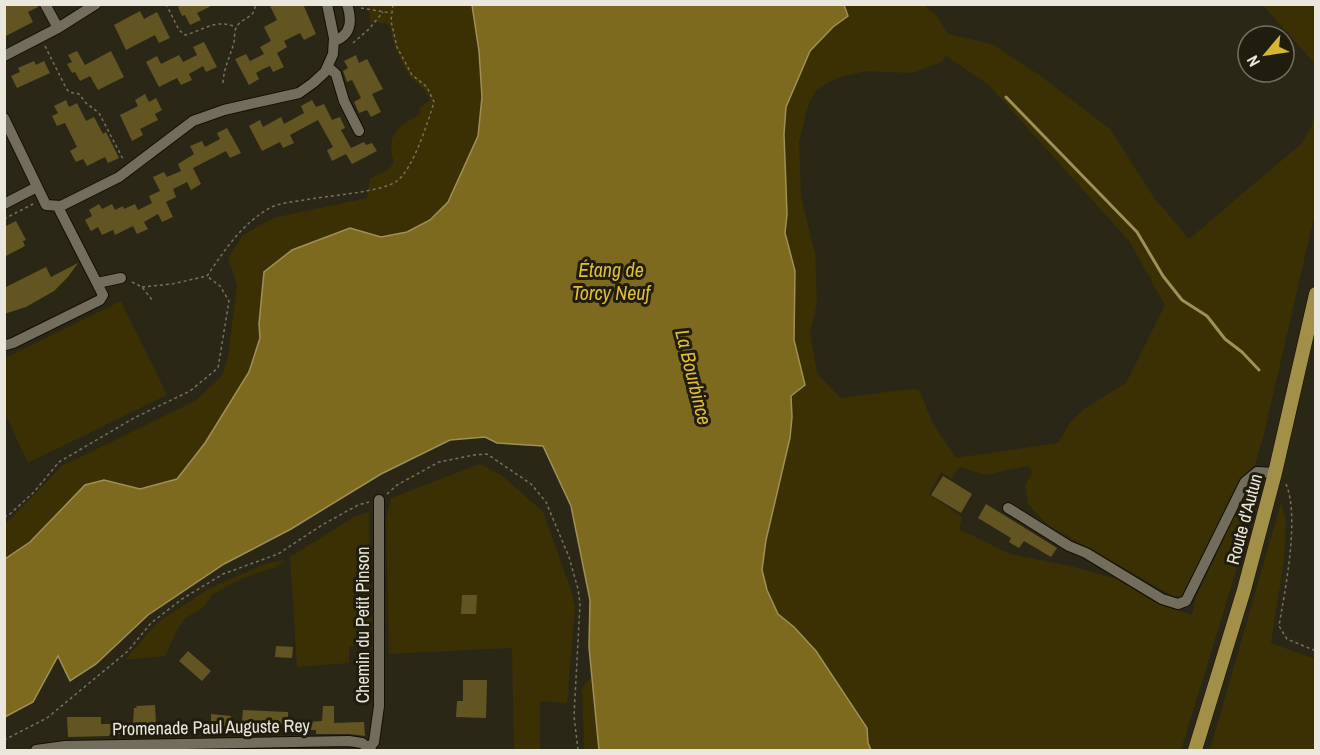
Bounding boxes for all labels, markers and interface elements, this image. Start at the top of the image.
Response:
north arrow [1236,24,1296,84]
text: N [1241,52,1265,71]
water label: Étang de Torcy Neuf [572,256,651,306]
water label: La Bourbince [669,326,719,428]
street label: Route d'Autun [1220,471,1268,567]
street label: Chemin du Petit Pinson [350,547,375,703]
street label: Promenade Paul Auguste Rey [112,713,311,741]

